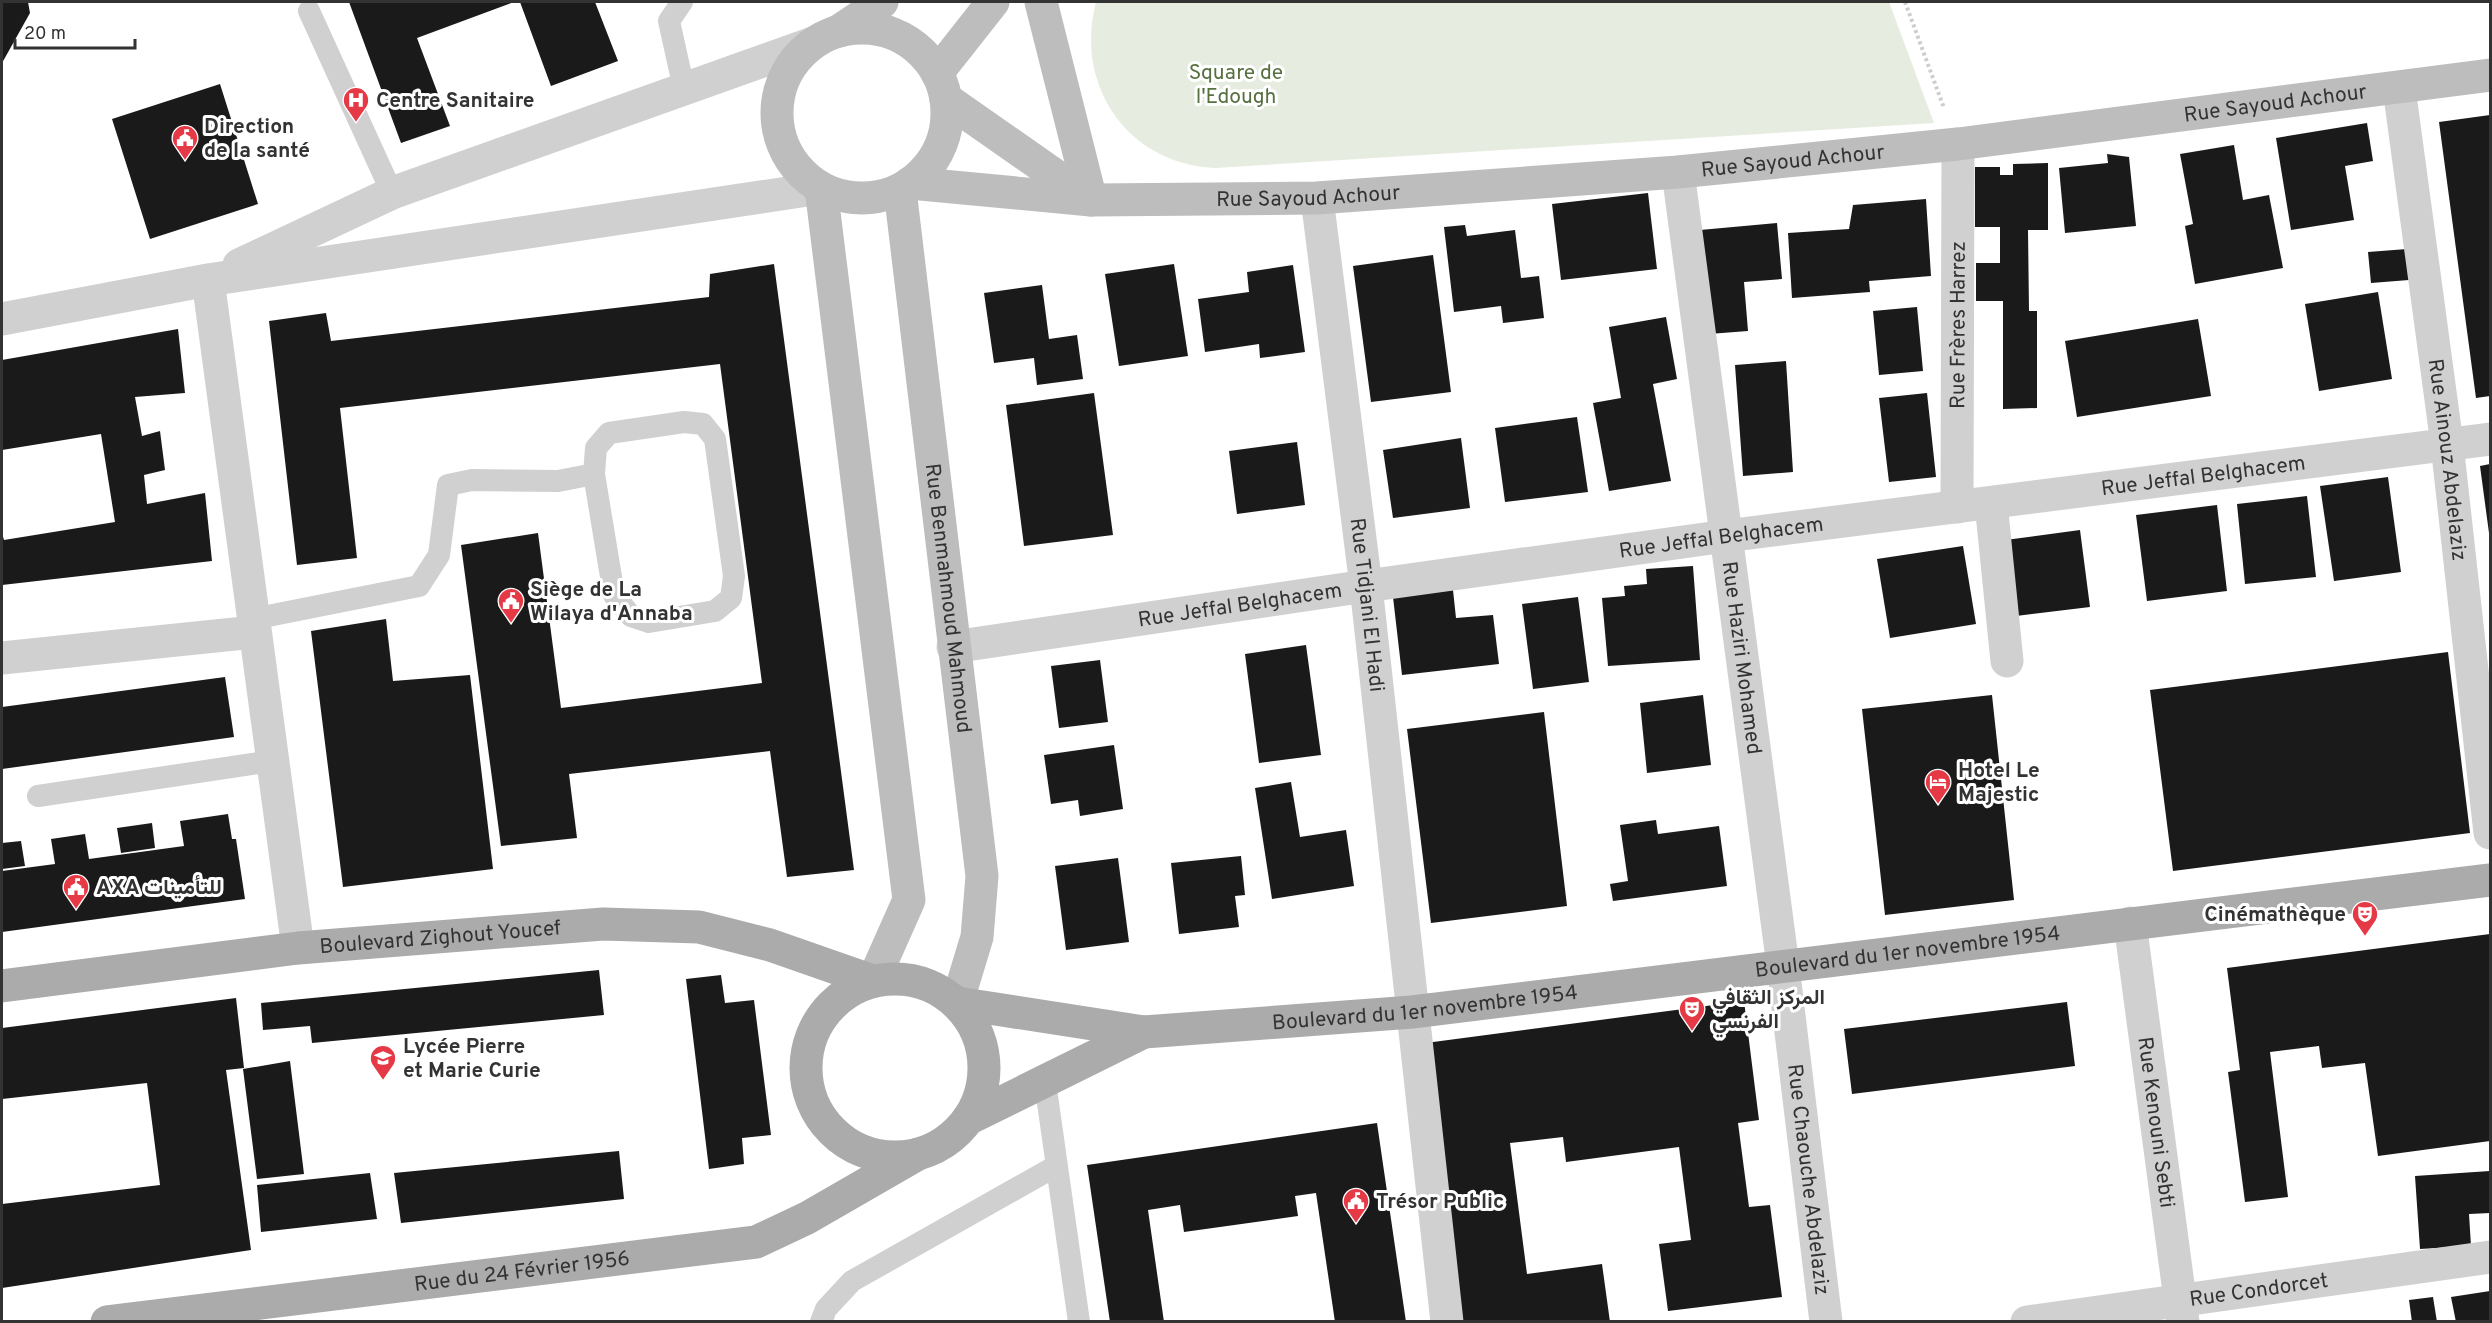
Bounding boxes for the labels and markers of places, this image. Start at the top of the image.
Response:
hospital icon: Centre Sanitaire [341,85,371,123]
place label: Centre Sanitaire [376,88,535,115]
place label: Direction de la santé [204,114,310,165]
public building icon: Direction de la santé [170,123,200,161]
place label: Siège de La Wilaya d'Annaba [530,577,693,628]
public building icon: Siège de La Wilaya d'Annaba [496,586,526,624]
place label: Hotel Le Majestic [1958,758,2040,809]
hotel icon: Hotel Le Majestic [1923,767,1953,805]
public building icon: AXA للتأمينات [61,872,91,910]
place label: AXA للتأمينات [96,874,222,902]
theatre icon: Cinémathèque [2350,899,2380,937]
place label: Cinémathèque [2204,902,2346,929]
place label: المركز الثقافي الفرنسي [1712,985,1825,1038]
theatre icon: المركز الثقافي الفرنسي [1677,994,1707,1032]
place label: Lycée Pierre et Marie Curie [403,1034,541,1085]
school or university icon: Lycée Pierre et Marie Curie [368,1043,398,1081]
public building icon: Trésor Public [1341,1186,1371,1224]
place label: Trésor Public [1376,1189,1504,1216]

